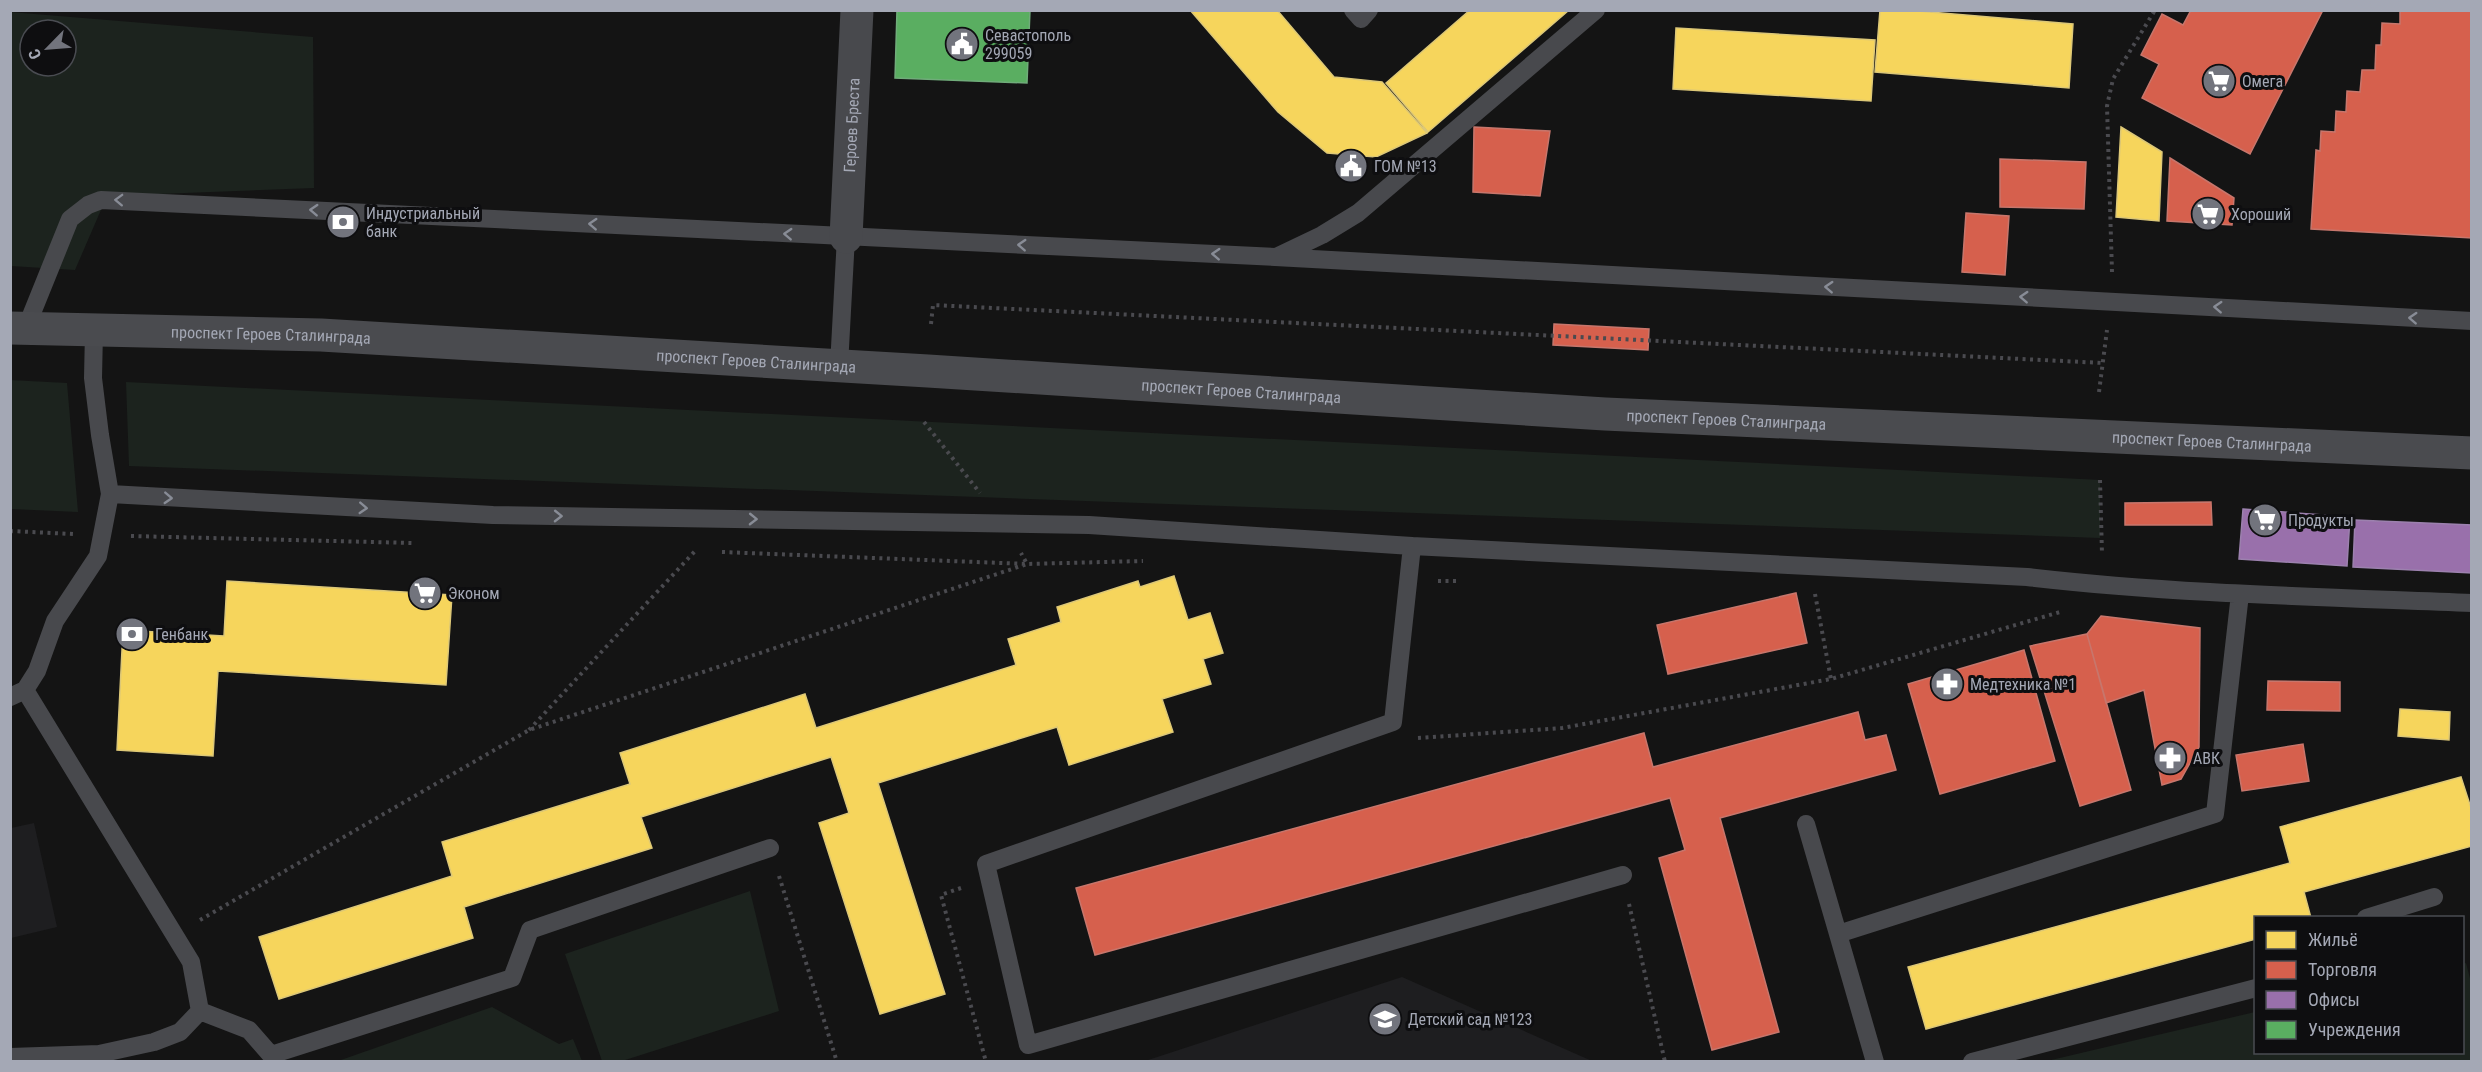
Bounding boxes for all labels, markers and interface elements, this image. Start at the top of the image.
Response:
north arrow [18,18,78,78]
public building icon: Севастополь 299059 [944,26,980,62]
place label: Севастополь 299059 [985,26,1071,63]
text: С [24,46,45,62]
supermarket icon: Омега [2201,63,2237,99]
place label: Омега [2242,72,2283,91]
street label: Героев Бреста [840,77,863,173]
public building icon: ГОМ №13 [1333,148,1369,184]
place label: ГОМ №13 [1374,157,1437,176]
one-way arrow [115,194,124,207]
supermarket icon: Хороший [2190,196,2226,232]
one-way arrow [310,204,319,217]
bank icon: Индустриальный банк [325,204,361,240]
place label: Индустриальный банк [366,204,480,241]
place label: Хороший [2231,205,2291,224]
one-way arrow [588,218,597,231]
one-way arrow [783,228,792,241]
one-way arrow [1017,239,1026,252]
one-way arrow [1212,248,1221,261]
one-way arrow [1824,280,1833,293]
one-way arrow [2019,290,2028,303]
one-way arrow [2214,301,2223,314]
one-way arrow [2409,311,2418,324]
street label: проспект Героев Сталинграда [171,322,371,347]
street label: проспект Героев Сталинграда [656,345,857,376]
street label: проспект Героев Сталинграда [1141,375,1342,407]
street label: проспект Героев Сталинграда [1626,405,1827,433]
street label: проспект Героев Сталинграда [2112,427,2312,455]
one-way arrow [164,491,173,504]
one-way arrow [359,501,368,514]
supermarket icon: Продукты [2247,502,2283,538]
one-way arrow [553,510,562,522]
place label: Продукты [2288,511,2354,530]
one-way arrow [748,513,757,525]
supermarket icon: Эконом [407,575,443,611]
place label: Эконом [448,584,500,603]
bank icon: Генбанк [114,616,150,652]
place label: Генбанк [155,625,209,644]
pharmacy icon: Медтехника №1 [1929,666,1965,702]
place label: Медтехника №1 [1970,675,2076,694]
pharmacy icon: АВК [2152,740,2188,776]
place label: АВК [2193,749,2220,768]
legend [2254,916,2464,1054]
text: Жильё [2308,929,2358,950]
text: Торговля [2308,959,2377,980]
text: Офисы [2308,989,2360,1010]
school or university icon: Детский сад №123 [1367,1001,1403,1037]
place label: Детский сад №123 [1408,1010,1532,1029]
text: Учреждения [2308,1019,2401,1040]

